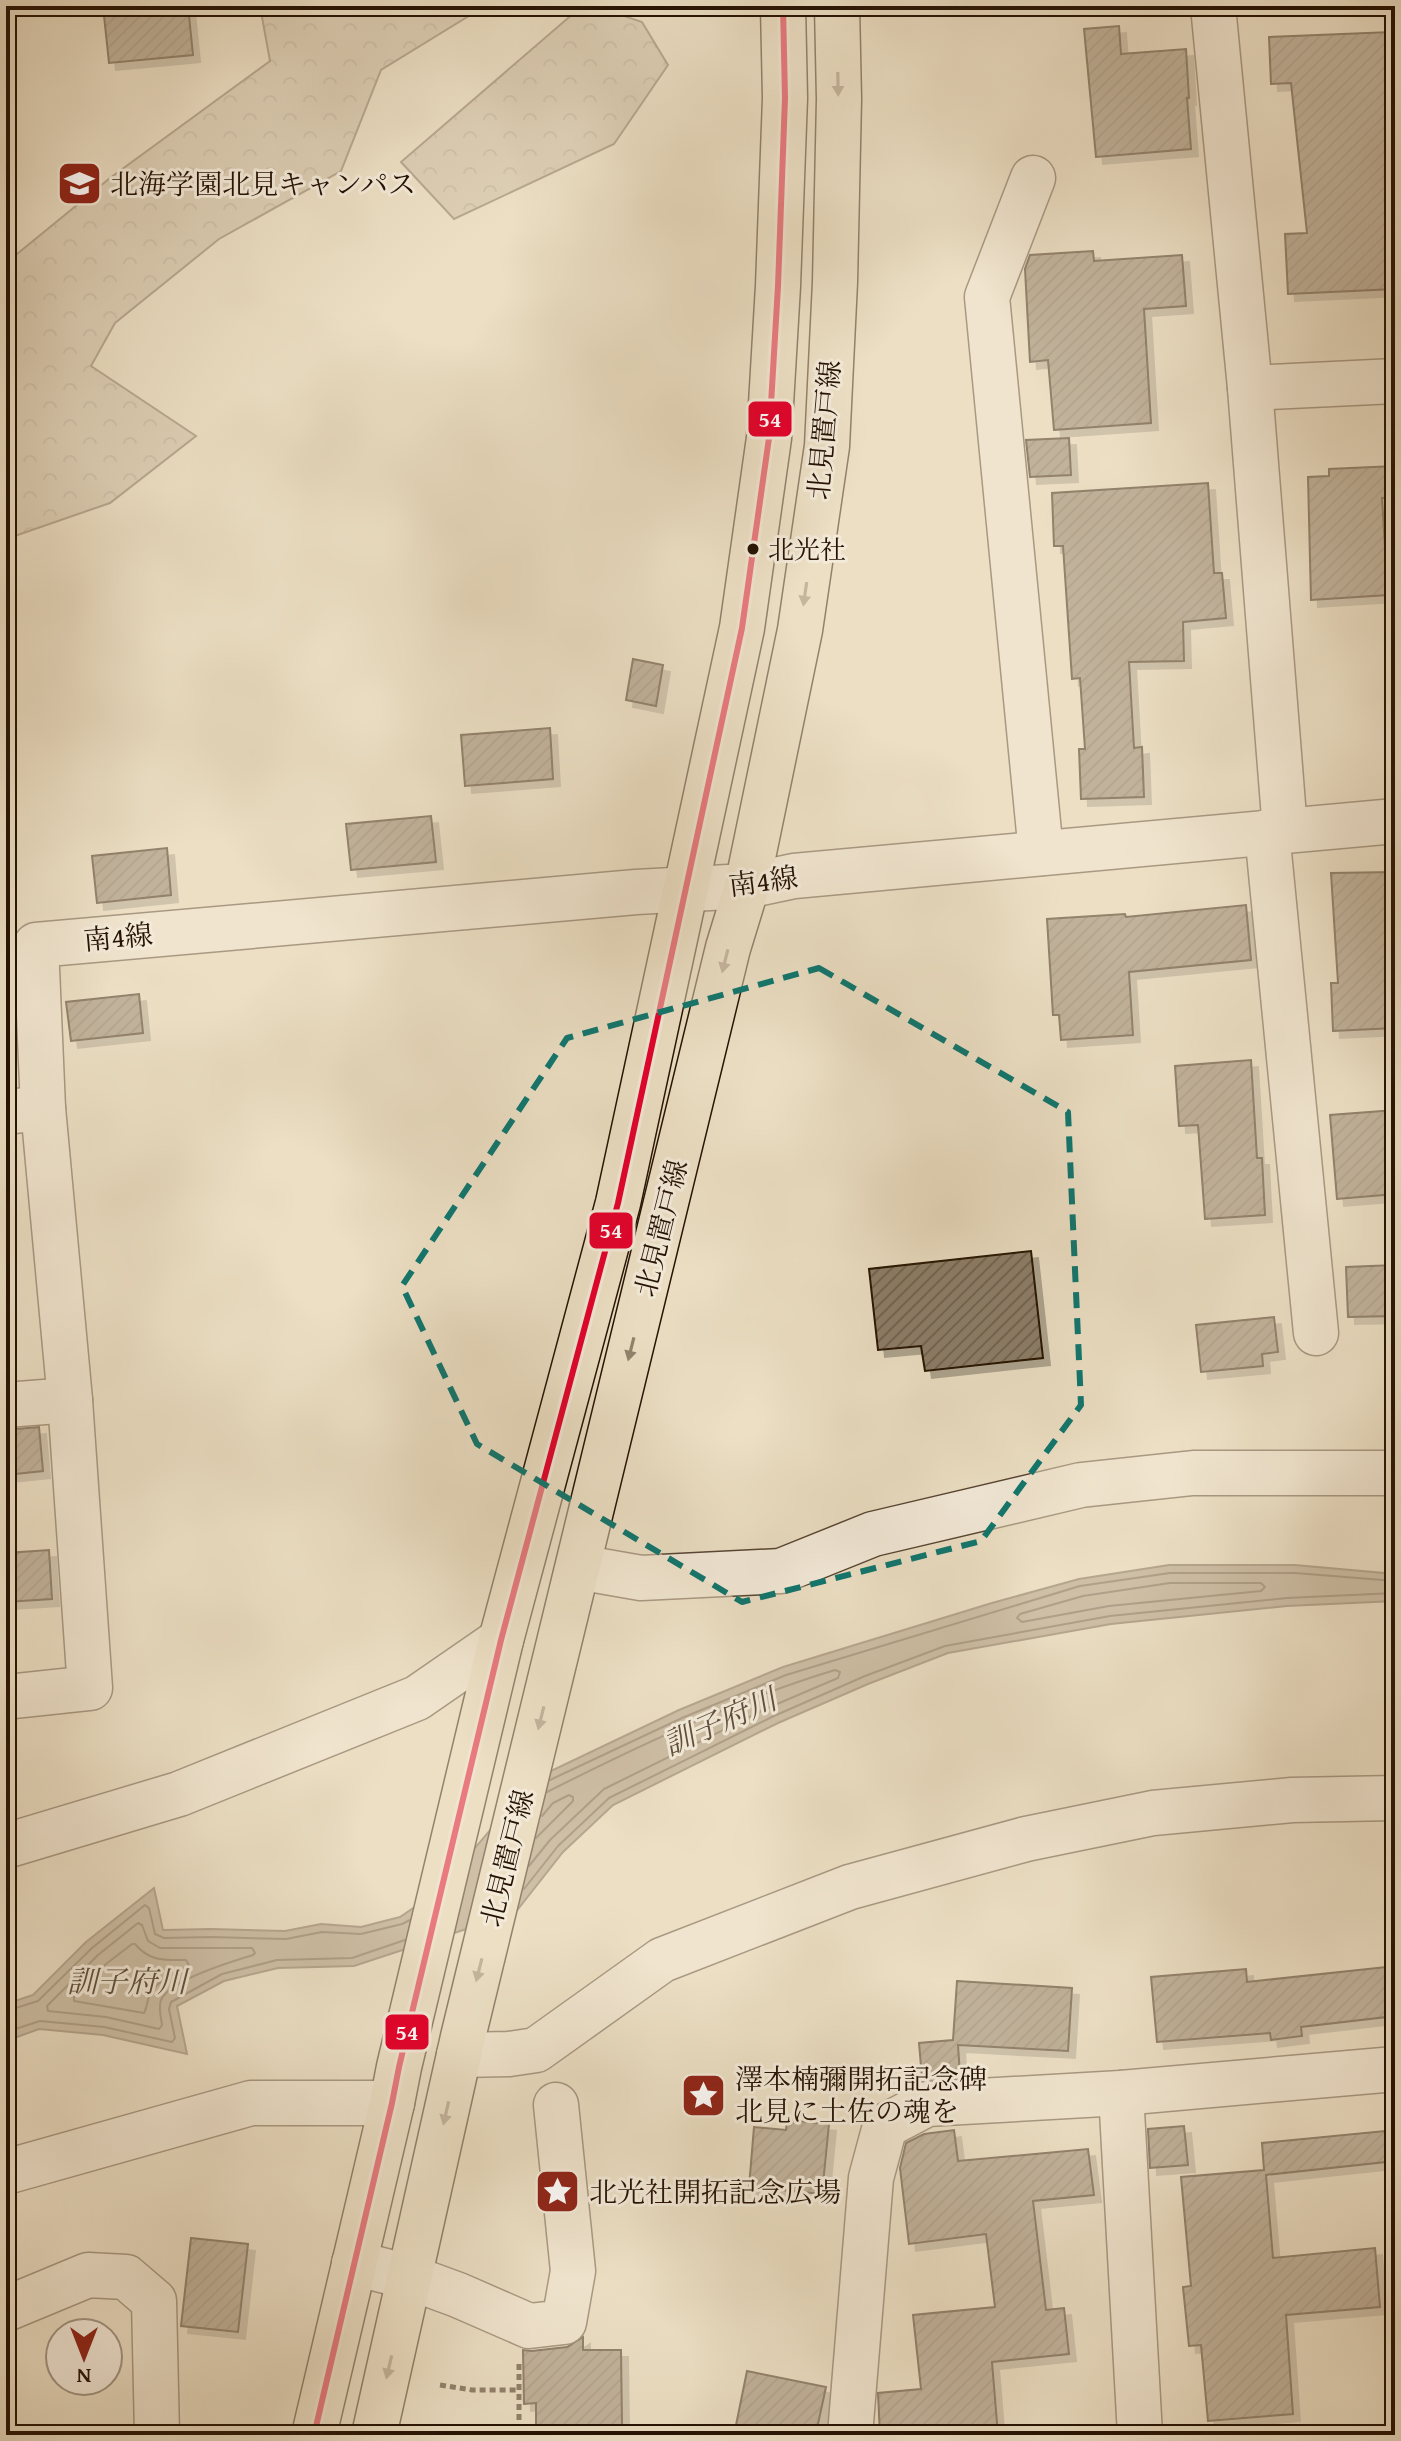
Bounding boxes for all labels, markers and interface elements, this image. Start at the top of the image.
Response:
one-way arrow [832,72,845,97]
school or university icon: 北海学園北見キャンパス [55,160,103,208]
place label: 北海学園北見キャンパス [110,163,416,204]
street label: 北見置戸線 [797,358,850,501]
line badge: 54 [747,400,793,438]
text: 54 [759,403,781,435]
place label: 北光社 [768,530,846,569]
marker: 北光社 [745,541,761,557]
one-way arrow [798,582,811,607]
street label: 南4線 [726,856,800,905]
street label: 南4線 [82,913,154,960]
one-way arrow [719,948,731,973]
street label: 北見置戸線 [624,1155,697,1301]
line badge: 54 [588,1211,634,1250]
text: 54 [600,1214,622,1246]
one-way arrow [624,1337,637,1362]
water label: 訓子府川 [656,1675,786,1766]
one-way arrow [534,1705,547,1730]
street label: 北見置戸線 [470,1785,543,1931]
one-way arrow [473,1958,485,1983]
water label: 訓子府川 [67,1959,190,2003]
line badge: 54 [384,2013,430,2051]
text: 54 [396,2016,418,2048]
place label: 澤本楠彌開拓記念碑 北見に土佐の魂を [735,2058,987,2131]
place icon: 澤本楠彌開拓記念碑 北見に土佐の魂を [680,2071,728,2119]
one-way arrow [439,2101,452,2126]
place icon: 北光社開拓記念広場 [534,2168,582,2216]
place label: 北光社開拓記念広場 [589,2171,841,2212]
north arrow [44,2317,124,2397]
one-way arrow [382,2355,395,2380]
text: N [76,2361,91,2393]

